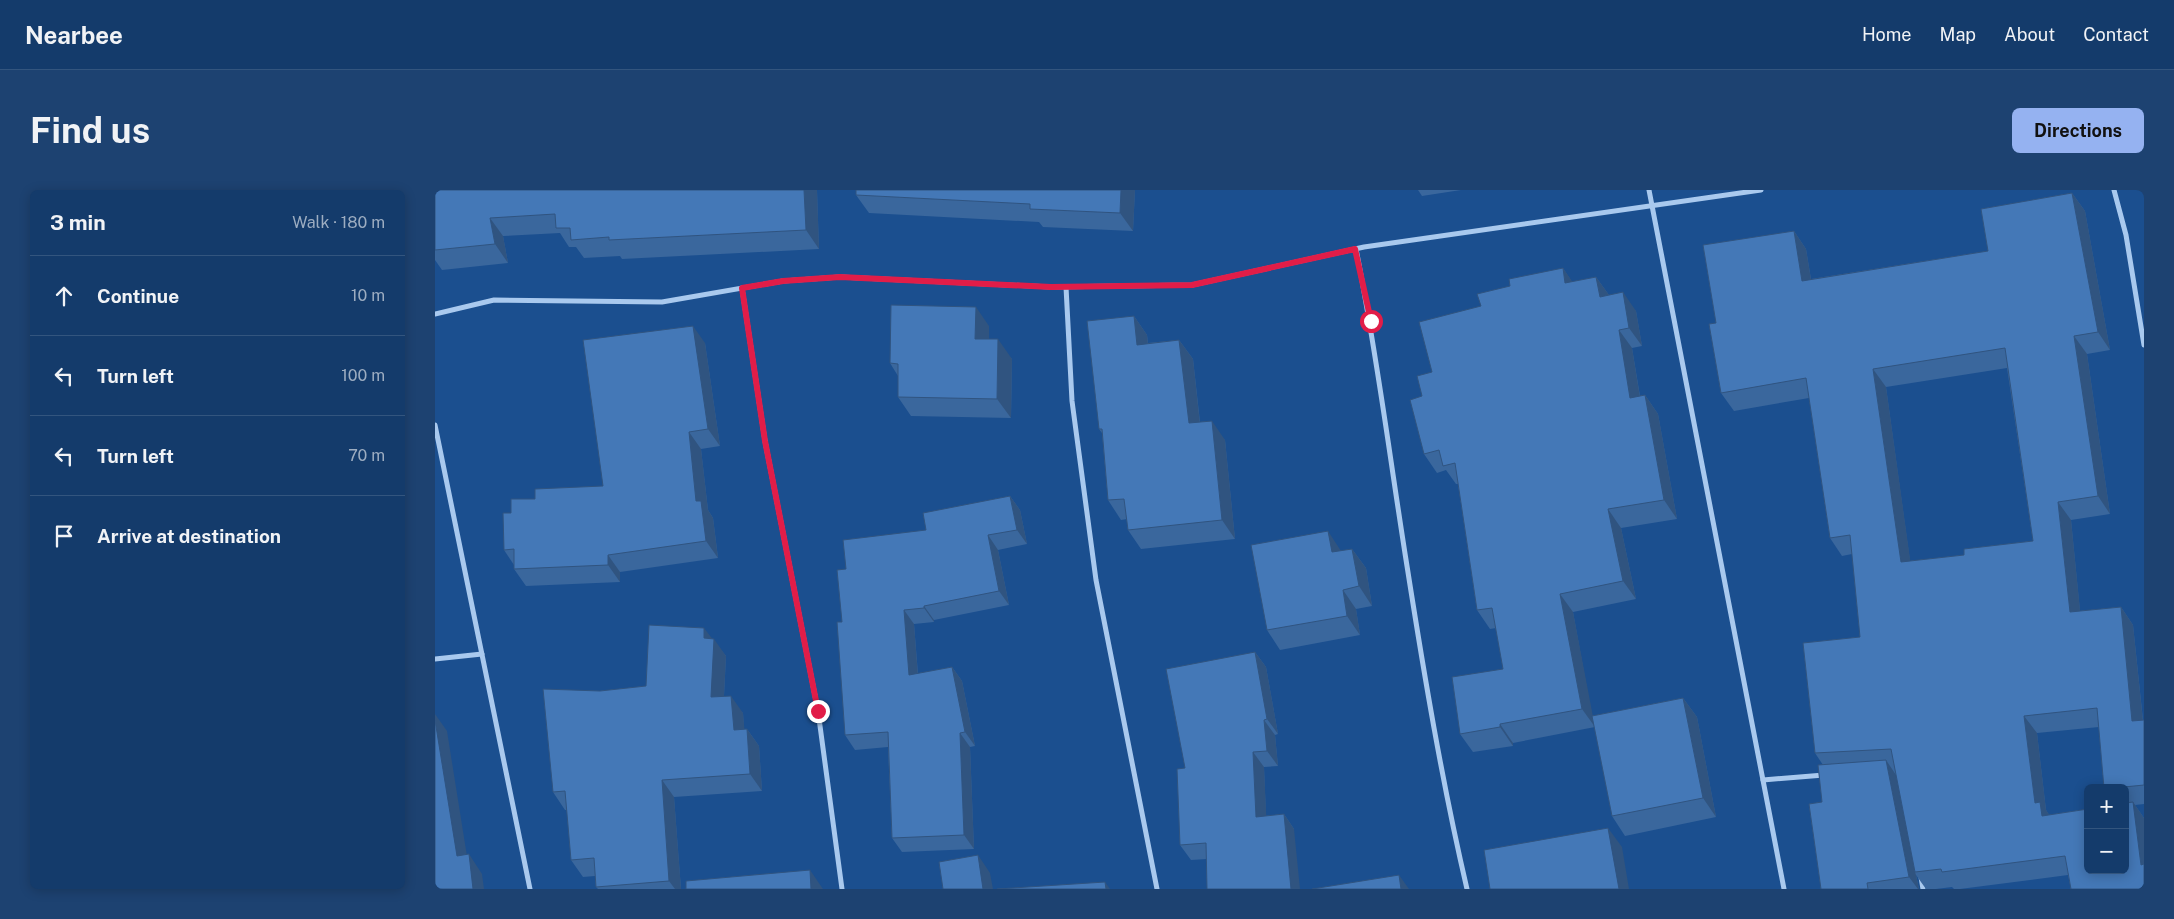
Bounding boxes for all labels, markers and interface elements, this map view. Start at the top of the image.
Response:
text: Nearbee [25,21,123,49]
text: Home [1862,24,1912,45]
text: Map [1940,24,1976,45]
text: About [2004,24,2055,45]
text: Contact [2083,24,2149,45]
button: Directions [2012,108,2144,153]
text: Find us [30,110,150,151]
text: 3 min [50,210,106,235]
text: Walk · 180 m [292,213,385,232]
icon: ahead [50,282,78,310]
text: Continue [97,285,179,307]
text: 10 m [351,286,385,305]
route start [1360,310,1383,333]
icon: left [50,362,78,390]
text: Turn left [97,365,174,387]
text: 100 m [341,366,385,385]
icon: left [50,442,78,470]
text: Turn left [97,445,174,467]
text: 70 m [348,446,385,465]
icon: arrive [50,522,78,550]
text: Arrive at destination [97,525,281,547]
route end [807,700,830,723]
map controls [2084,784,2129,874]
button: + [2084,784,2129,829]
button: − [2084,829,2129,874]

